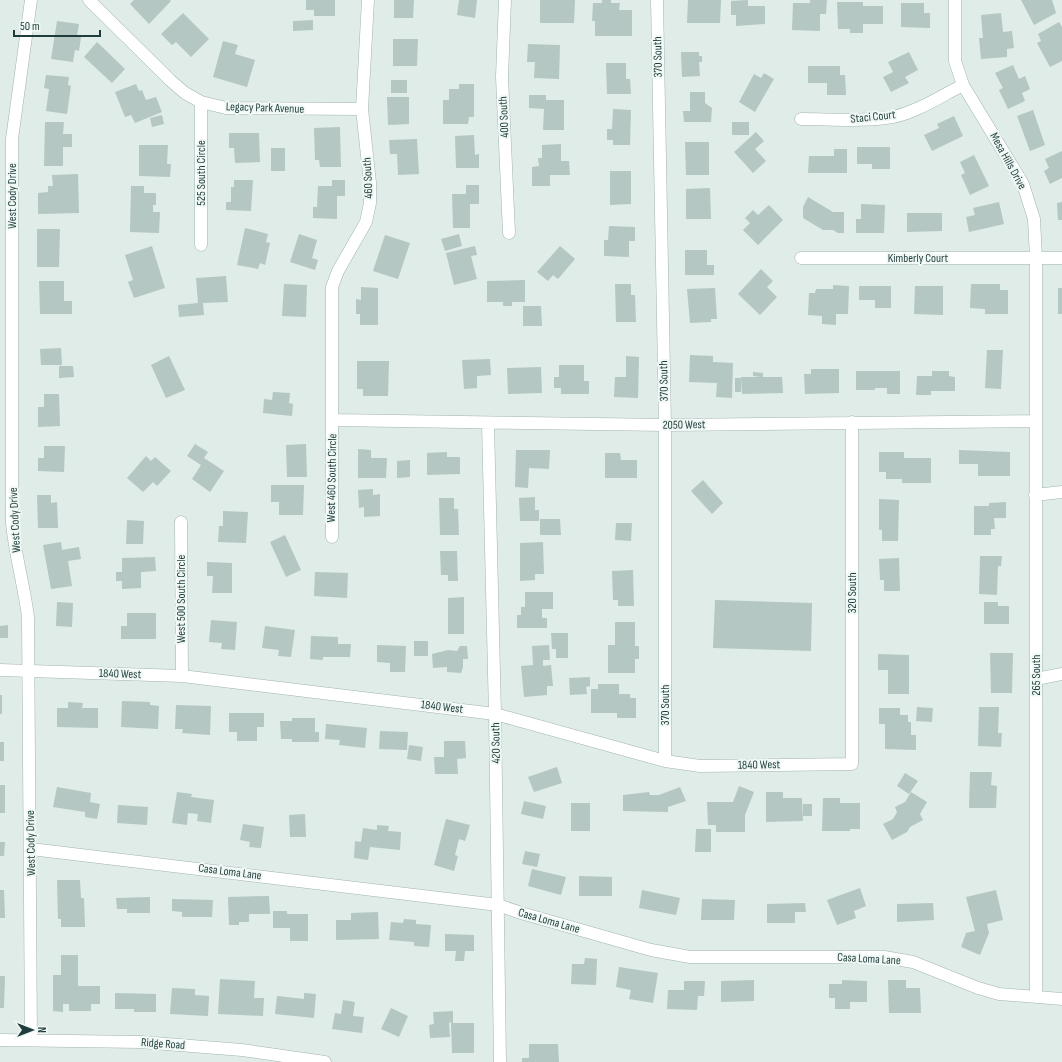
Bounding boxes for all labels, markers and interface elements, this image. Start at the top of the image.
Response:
scale bar [14,12,100,38]
text: 50 m [20,19,40,34]
street label: 370 South [650,36,666,78]
street label: 400 South [495,96,513,138]
street label: Legacy Park Avenue [226,99,305,117]
street label: Staci Court [850,107,897,127]
street label: Mesa Hills Drive [986,130,1030,192]
street label: 525 South Circle [194,140,209,206]
street label: 460 South [359,157,377,199]
street label: West Cody Drive [5,163,20,229]
street label: Kimberly Court [888,251,949,266]
street label: 370 South [656,360,672,402]
street label: 2050 West [662,417,706,433]
street label: West 460 South Circle [324,433,340,523]
street label: West Cody Drive [6,487,24,553]
street label: West 500 South Circle [174,554,189,643]
street label: 320 South [845,572,860,614]
street label: 265 South [1029,655,1044,695]
street label: 1840 West [99,666,142,682]
street label: 370 South [658,685,673,725]
street label: 1840 West [420,697,464,717]
street label: 420 South [488,722,504,764]
street label: 1840 West [738,757,781,773]
street label: West Cody Drive [23,810,39,876]
street label: Casa Loma Lane [198,861,263,883]
street label: Casa Loma Lane [516,905,582,937]
street label: Casa Loma Lane [837,950,901,968]
north arrow [12,1010,52,1050]
text: N [35,1027,48,1033]
street label: Ridge Road [140,1035,186,1053]

